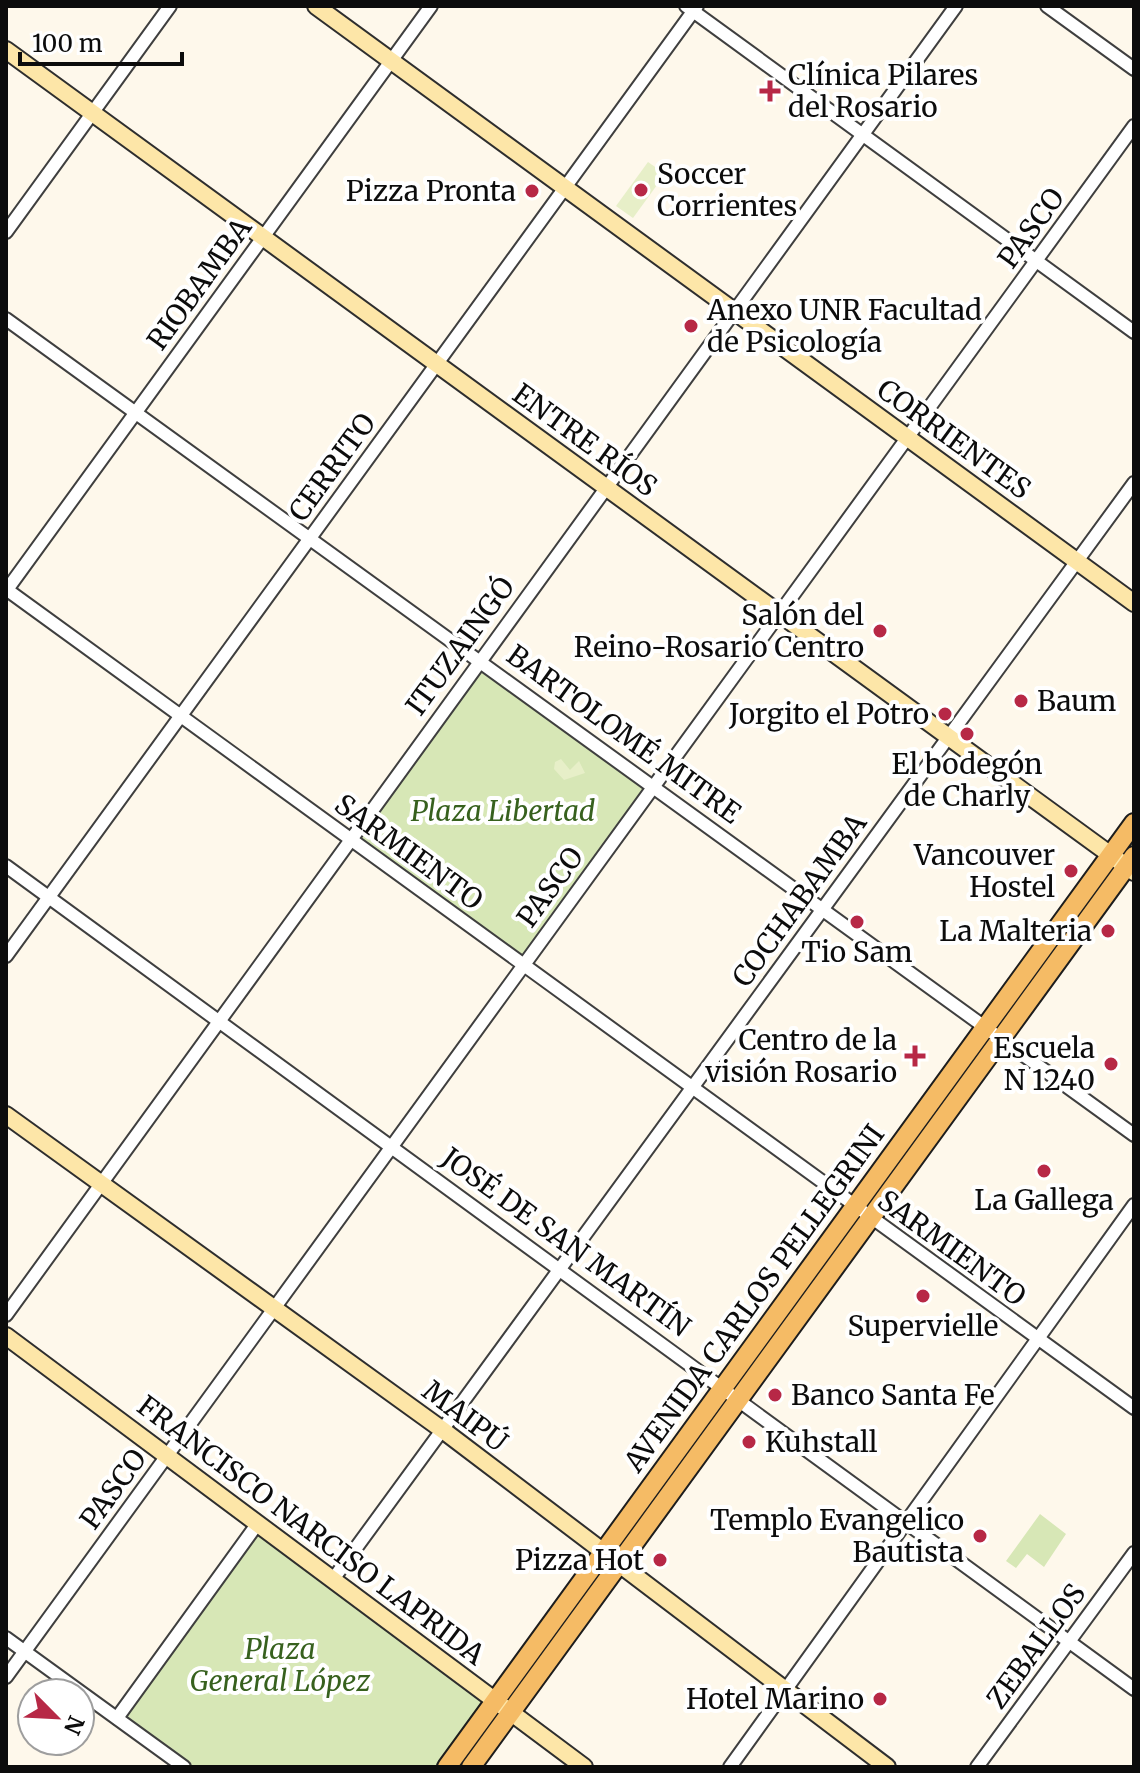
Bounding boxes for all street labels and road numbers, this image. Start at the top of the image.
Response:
street label: PASCO [990,181,1072,275]
street label: RIOBAMBA [139,211,259,357]
street label: CORRIENTES [870,371,1038,507]
street label: ENTRE RÍOS [506,376,664,504]
street label: CERRITO [281,406,383,528]
street label: ITUZAINGÓ [398,570,522,722]
street label: BARTOLOMÉ MITRE [500,637,748,831]
street label: SARMIENTO [328,786,490,918]
street label: COCHABAMBA [724,806,874,994]
street label: PASCO [509,840,591,934]
street label: AVENIDA CARLOS PELLEGRINI [615,1117,892,1480]
street label: JOSÉ DE SAN MARTÍN [434,1139,698,1345]
street label: SARMIENTO [871,1182,1033,1314]
street label: MAIPÚ [415,1372,515,1460]
street label: FRANCISCO NARCISO LAPRIDA [130,1388,492,1673]
street label: PASCO [72,1442,154,1536]
street label: ZEBALLOS [979,1577,1093,1715]

